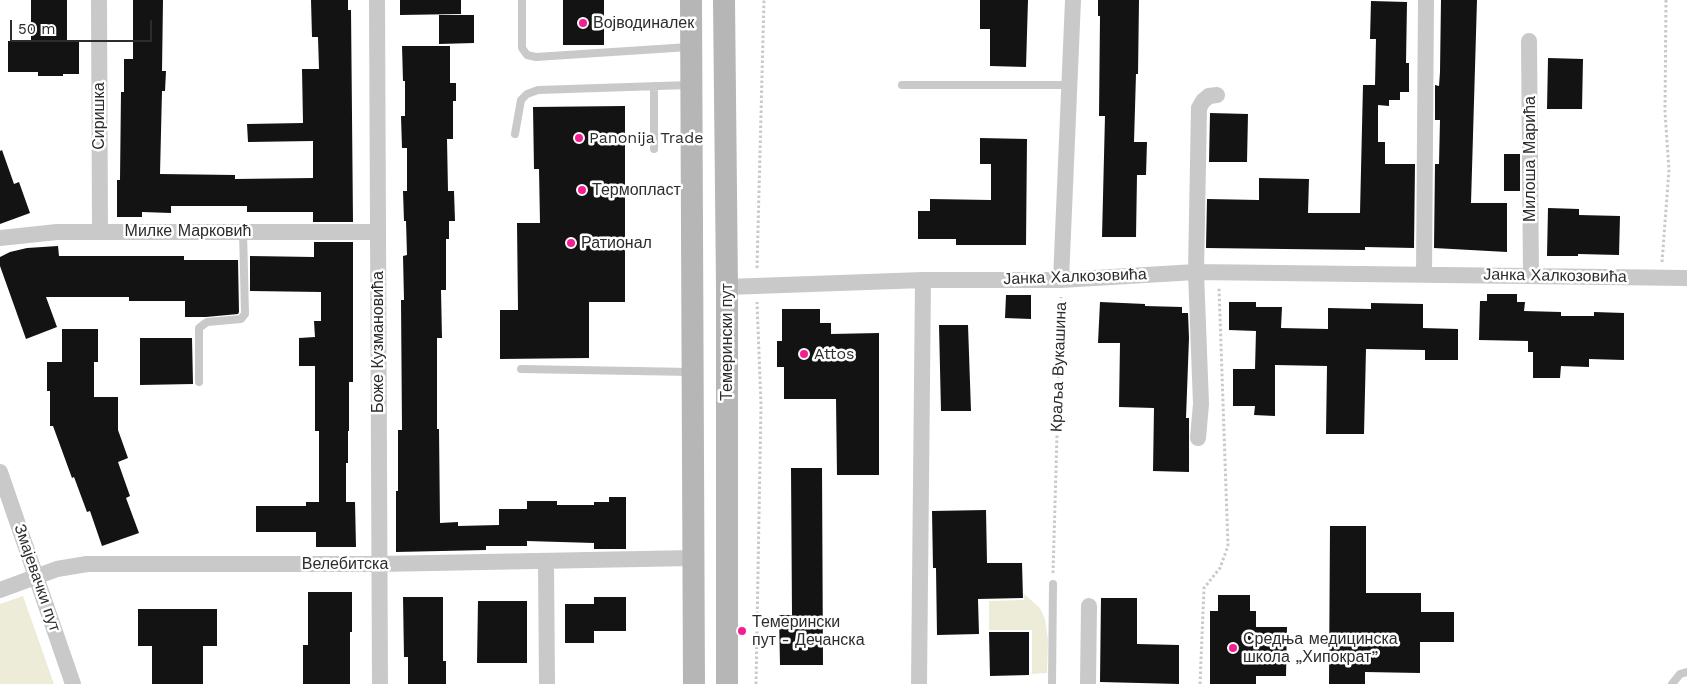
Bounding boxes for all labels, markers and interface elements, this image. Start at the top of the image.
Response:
scale bar [12,10,155,42]
place label: Војводиналек [593,13,694,33]
marker: Војводиналек [577,17,589,29]
text: 50 m [18,20,55,38]
street label: Сиришка [89,82,109,150]
street label: Милоша Марића [1520,96,1540,222]
place label: Panonija Trade [589,128,703,148]
marker: Panonija Trade [573,132,585,144]
place label: Термопласт [592,180,681,200]
marker: Термопласт [576,184,588,196]
street label: Милке Марковић [125,221,251,241]
place label: Ратионал [581,233,652,253]
marker: Ратионал [565,237,577,249]
street label: Јанка Халкозовића [1003,265,1147,289]
street label: Јанка Халкозовића [1483,265,1627,287]
street label: Боже Кузмановића [368,271,388,413]
street label: Темерински пут [717,283,737,401]
street label: Краља Вукашина [1047,302,1071,432]
place label: Attos [814,344,854,364]
marker: Attos [798,348,810,360]
street label: Змајевачки пут [10,522,64,634]
street label: Велебитска [302,554,388,574]
place label: Темерински пут - Дечанска [752,612,865,650]
marker: Темерински пут - Дечанска [736,625,748,637]
place label: Средња медицинска школа „Хипократ” [1243,629,1398,667]
marker: Средња медицинска школа „Хипократ” [1227,642,1239,654]

